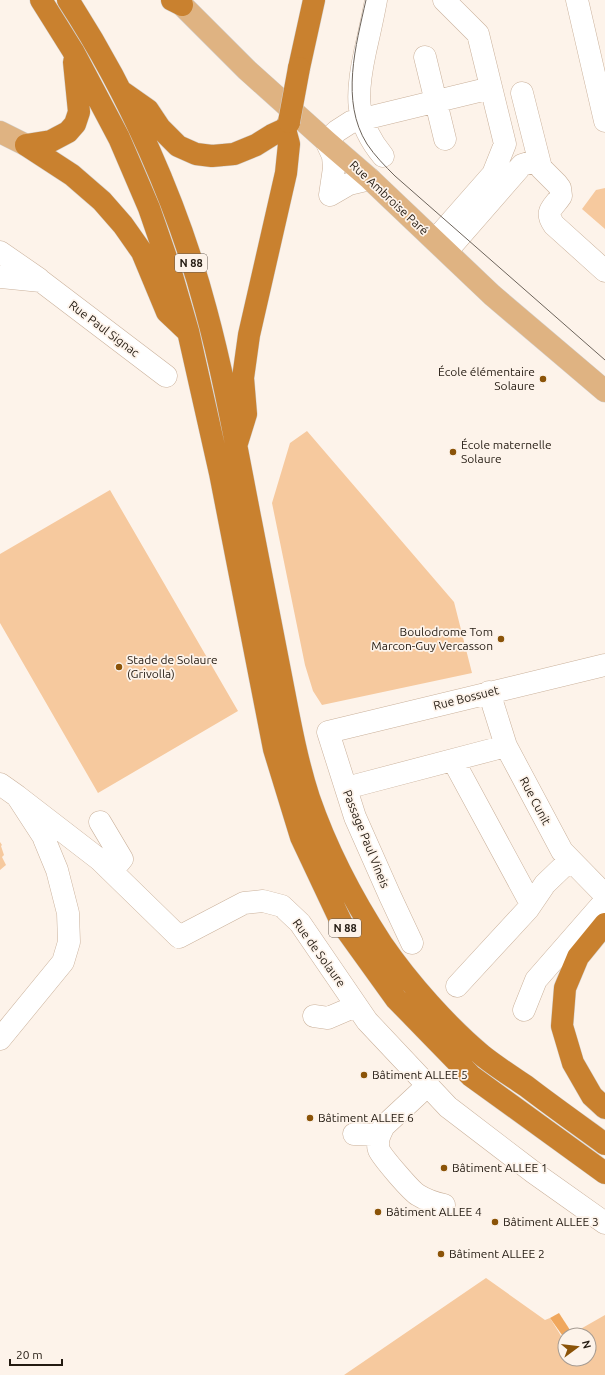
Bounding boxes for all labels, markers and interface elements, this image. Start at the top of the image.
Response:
street label: Rue Ambroise Paré [347,158,431,237]
road number: N 88 [175,254,207,272]
street label: Rue Paul Signac [67,298,142,359]
place label: École élémentaire Solaure [438,365,535,392]
marker: École élémentaire Solaure [538,374,548,384]
place label: École maternelle Solaure [461,438,552,465]
marker: École maternelle Solaure [448,447,458,457]
place label: Boulodrome Tom Marcon-Guy Vercasson [371,625,493,652]
marker: Boulodrome Tom Marcon-Guy Vercasson [496,634,506,644]
place label: Stade de Solaure (Grivolla) [127,653,218,681]
marker: Stade de Solaure (Grivolla) [114,662,124,672]
street label: Rue Bossuet [432,683,500,712]
street label: Rue Cunit [517,775,554,827]
street label: Passage Paul Vineis [341,788,392,890]
street label: Rue de Solaure [290,916,348,989]
road number: N 88 [329,919,361,937]
place label: Bâtiment ALLEE 5 [372,1068,468,1081]
marker: Bâtiment ALLEE 5 [359,1070,369,1080]
place label: Bâtiment ALLEE 6 [318,1111,414,1124]
marker: Bâtiment ALLEE 6 [305,1113,315,1123]
place label: Bâtiment ALLEE 1 [452,1161,548,1174]
marker: Bâtiment ALLEE 1 [439,1163,449,1173]
place label: Bâtiment ALLEE 4 [386,1205,482,1218]
marker: Bâtiment ALLEE 4 [373,1207,383,1217]
place label: Bâtiment ALLEE 3 [503,1215,599,1228]
marker: Bâtiment ALLEE 3 [490,1217,500,1227]
place label: Bâtiment ALLEE 2 [449,1247,545,1260]
marker: Bâtiment ALLEE 2 [436,1249,446,1259]
north arrow [557,1327,597,1367]
text: N [580,1339,594,1350]
scale bar [10,1341,62,1367]
text: 20 m [16,1348,43,1361]

